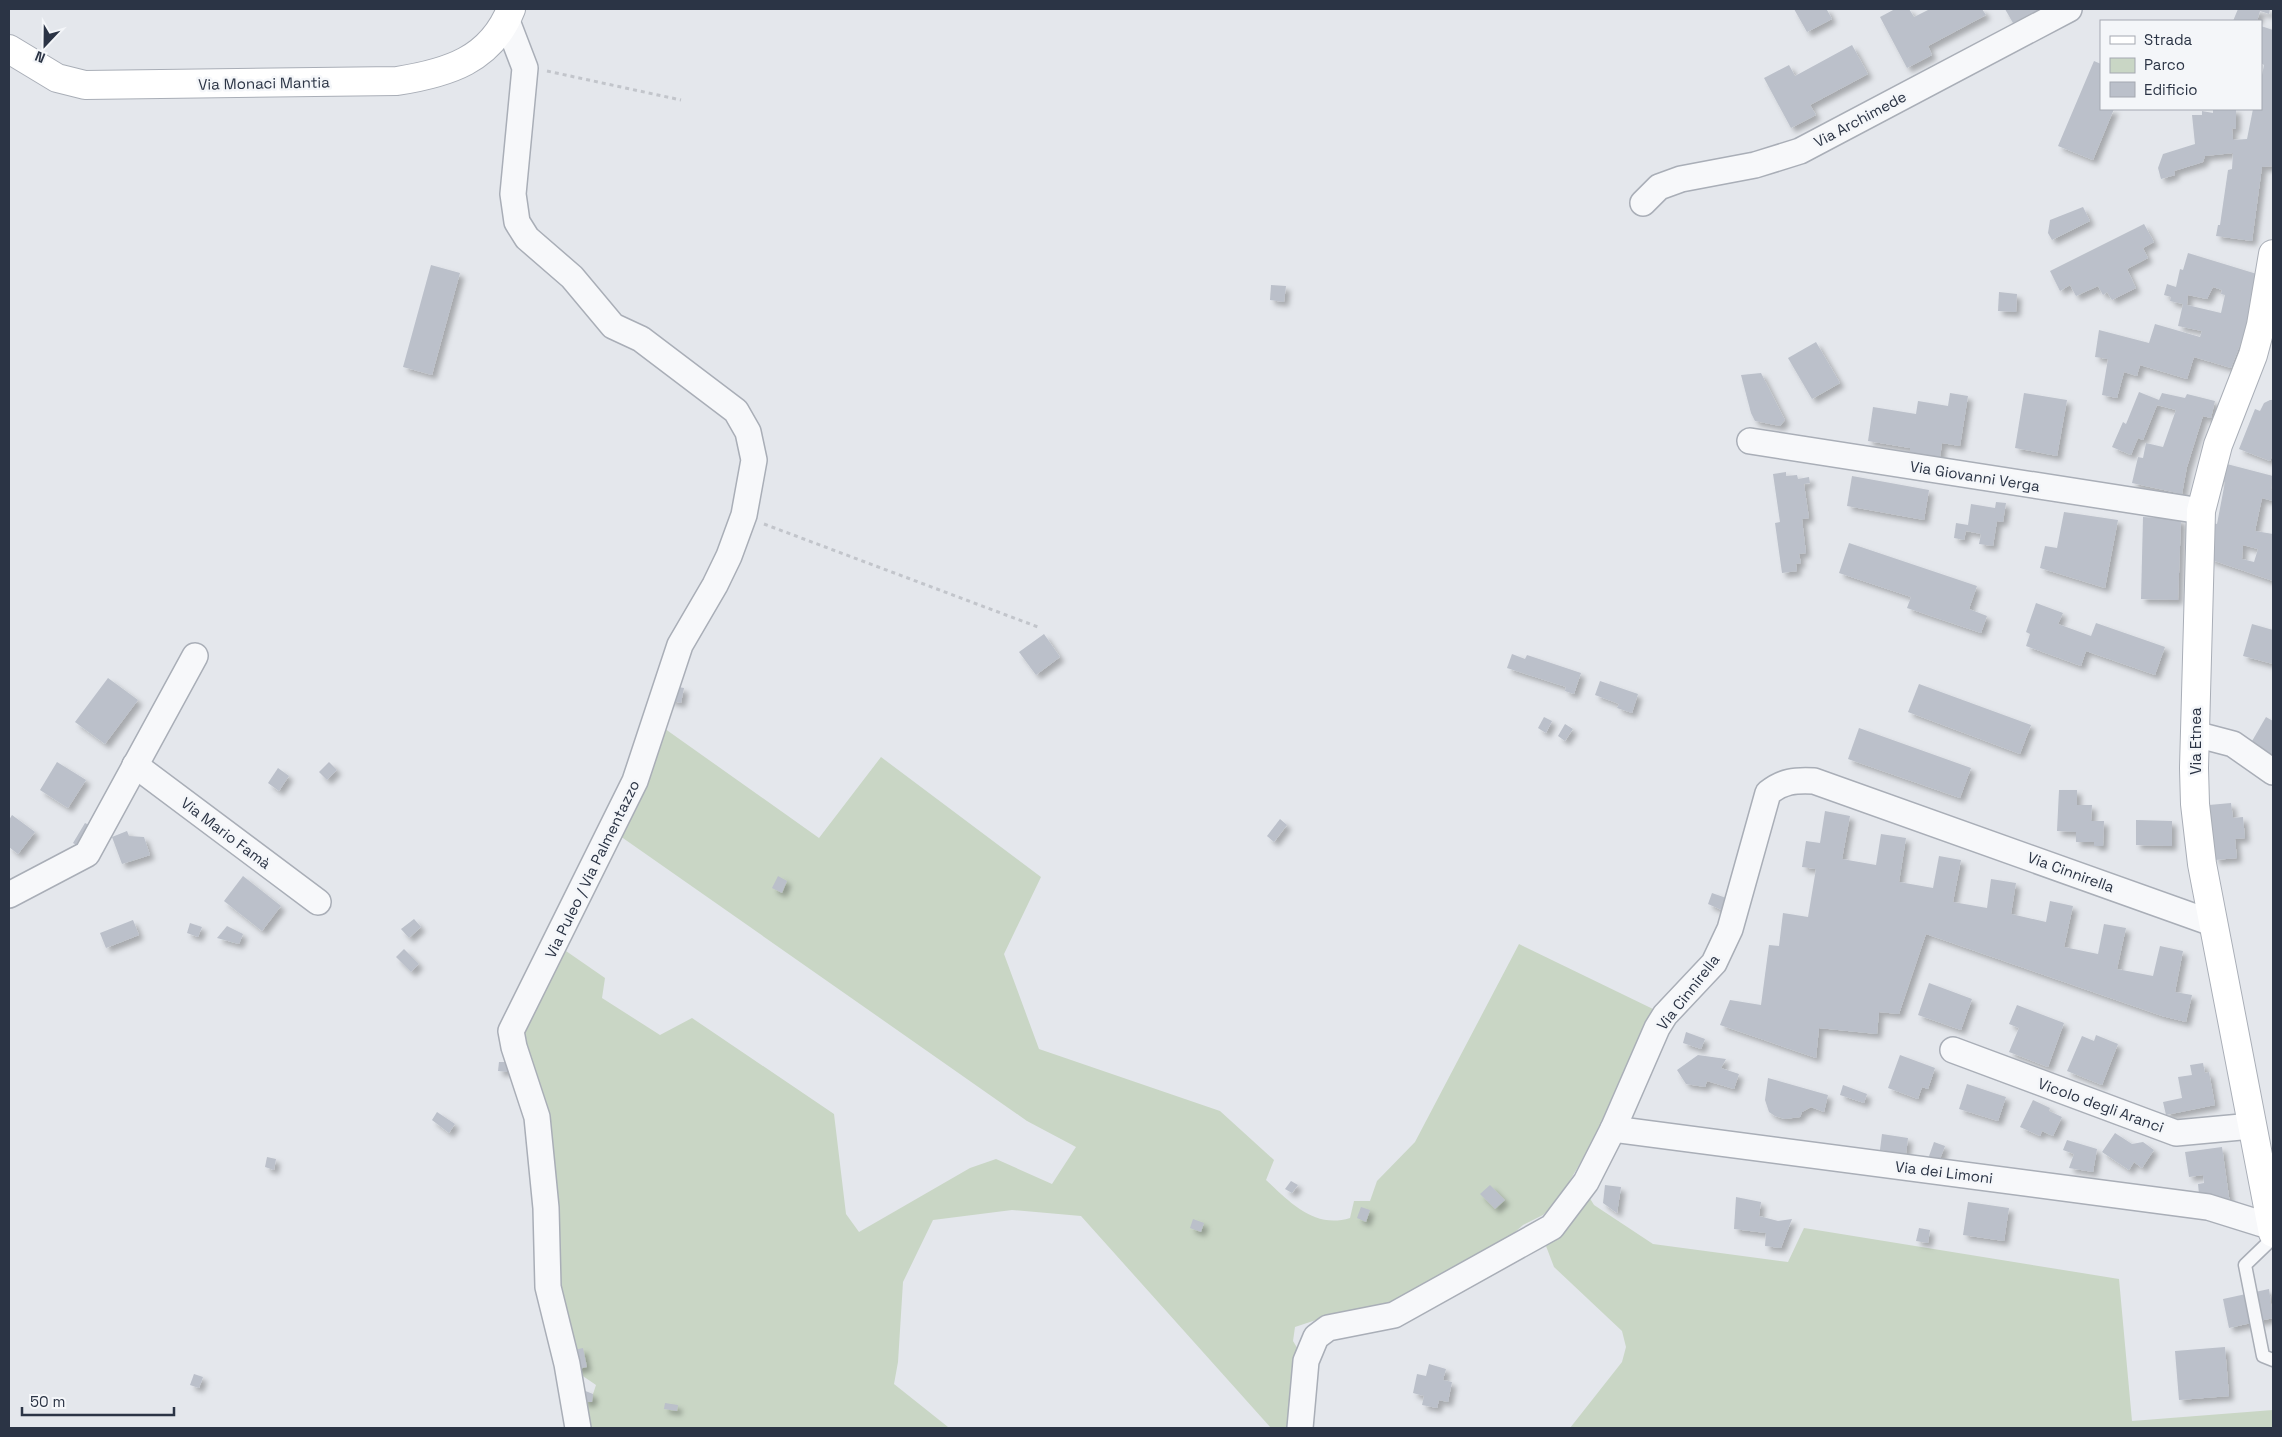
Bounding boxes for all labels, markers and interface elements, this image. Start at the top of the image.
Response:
north arrow [20,20,70,70]
legend [2100,20,2262,110]
text: Strada [2144,30,2193,49]
text: N [32,47,48,67]
text: Parco [2144,55,2185,74]
street label: Via Monaci Mantia [198,72,330,94]
text: Edificio [2144,80,2198,99]
street label: Via Archimede [1810,87,1910,151]
street label: Via Giovanni Verga [1909,456,2042,496]
street label: Via Etnea [2186,707,2205,775]
street label: Via Puleo / Via Palmentazzo [541,777,643,961]
street label: Via Mario Famà [177,793,275,873]
street label: Via Cinnirella [2025,848,2117,897]
street label: Via Cinnirella [1652,950,1724,1034]
street label: Vicolo degli Aranci [2035,1073,2167,1137]
street label: Via dei Limoni [1894,1157,1994,1187]
scale bar [22,1384,175,1416]
text: 50 m [30,1392,65,1411]

